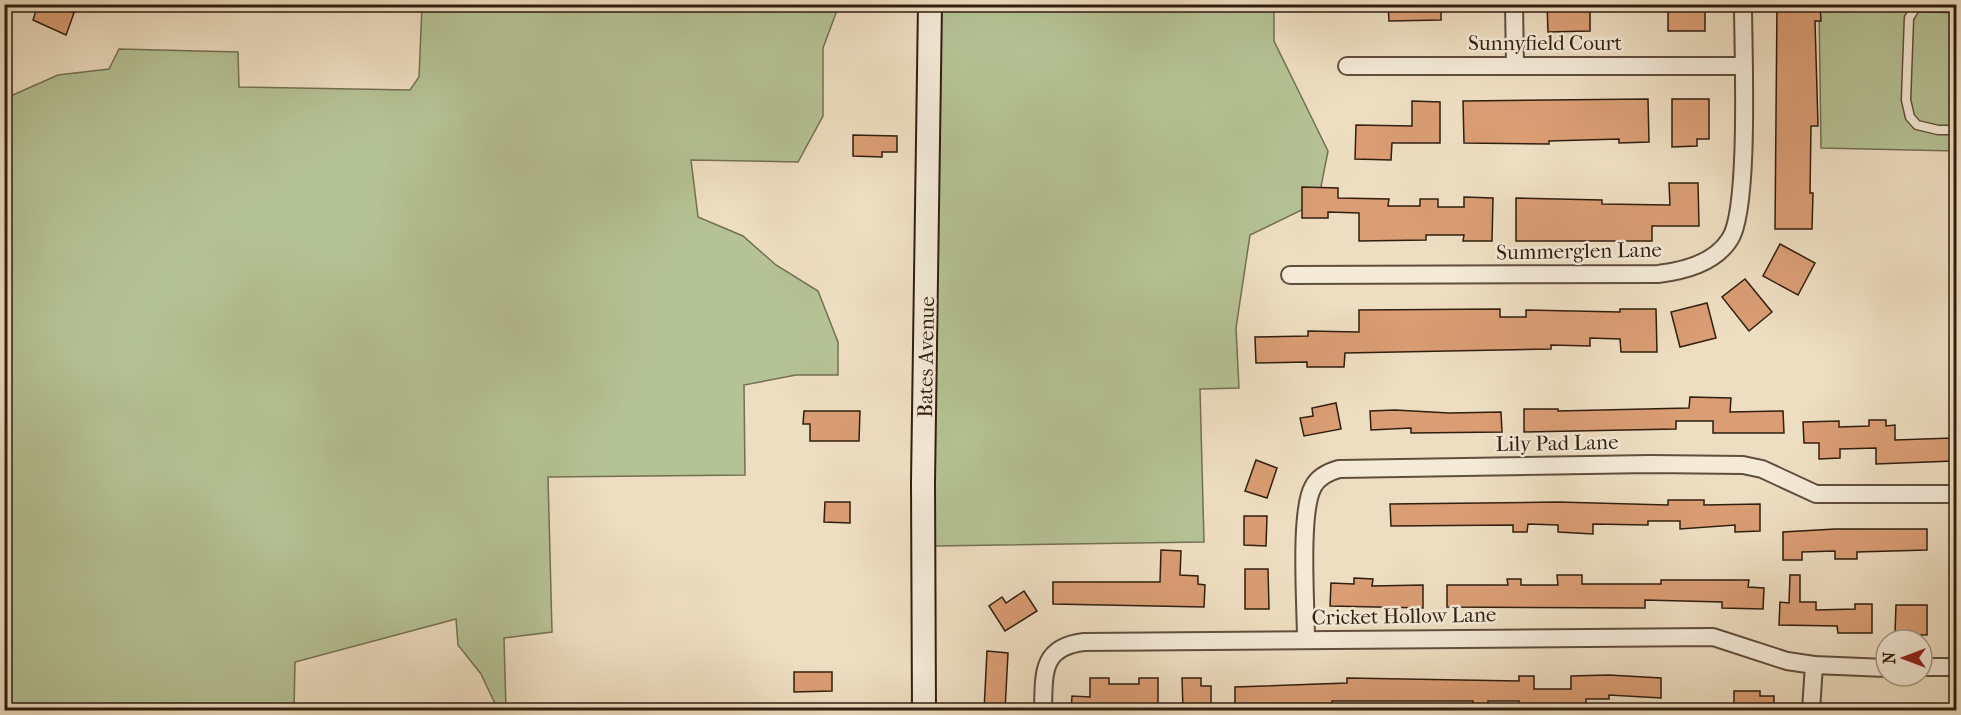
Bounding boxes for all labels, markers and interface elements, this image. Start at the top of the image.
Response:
street label: Sunnyfield Court [1468,31,1623,55]
street label: Summerglen Lane [1496,238,1662,264]
street label: Bates Avenue [913,296,939,418]
street label: Lily Pad Lane [1495,430,1619,456]
street label: Cricket Hollow Lane [1311,602,1497,630]
north arrow [1874,628,1934,688]
text: N [1880,651,1899,664]

